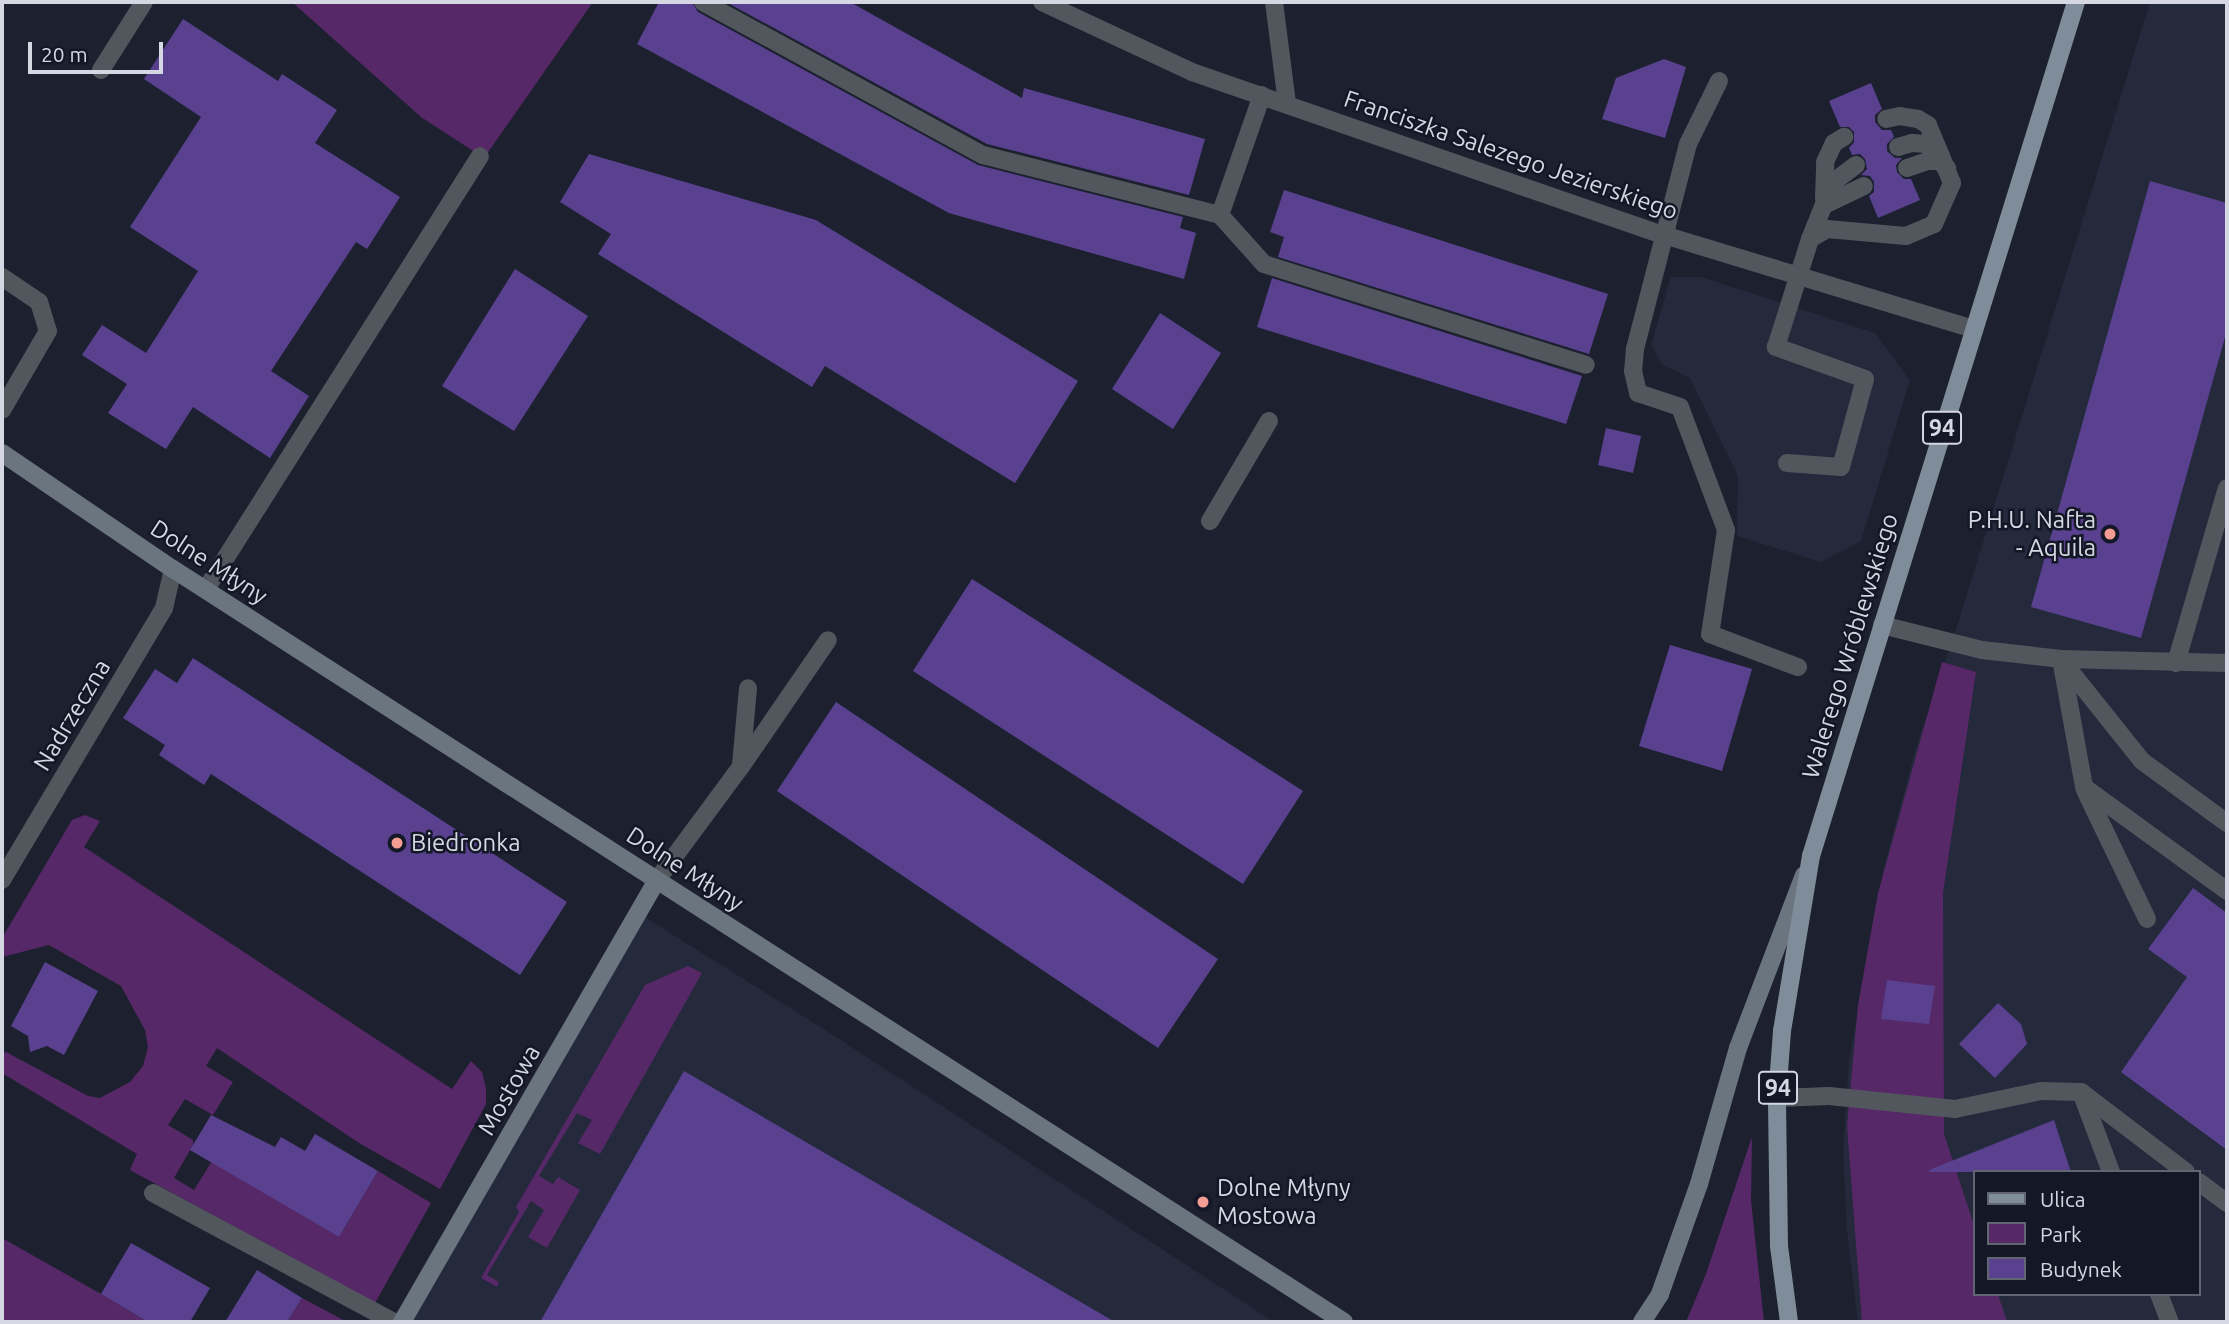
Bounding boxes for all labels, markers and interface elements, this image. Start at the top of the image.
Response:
scale bar [32,28,166,72]
text: 20 m [41,42,88,66]
street label: Franciszka Salezego Jezierskiego [1340,84,1682,226]
road number: 94 [1921,408,1963,448]
place label: P.H.U. Nafta - Aquila [1968,506,2096,562]
street label: Walerego Wróblewskiego [1796,510,1904,782]
street label: Dolne Młyny [145,514,273,610]
marker: P.H.U. Nafta - Aquila [2102,526,2118,542]
street label: Nadrzeczna [27,654,117,776]
street label: Dolne Młyny [621,821,749,917]
place label: Biedronka [411,829,521,857]
marker: Biedronka [389,835,405,851]
street label: Mostowa [472,1040,546,1140]
road number: 94 [1757,1068,1799,1107]
legend [1974,1170,2201,1296]
place label: Dolne Młyny Mostowa [1217,1174,1351,1230]
text: Ulica [2040,1187,2085,1211]
marker: Dolne Młyny Mostowa [1195,1194,1211,1210]
text: Park [2040,1222,2082,1246]
text: Budynek [2040,1257,2122,1281]

